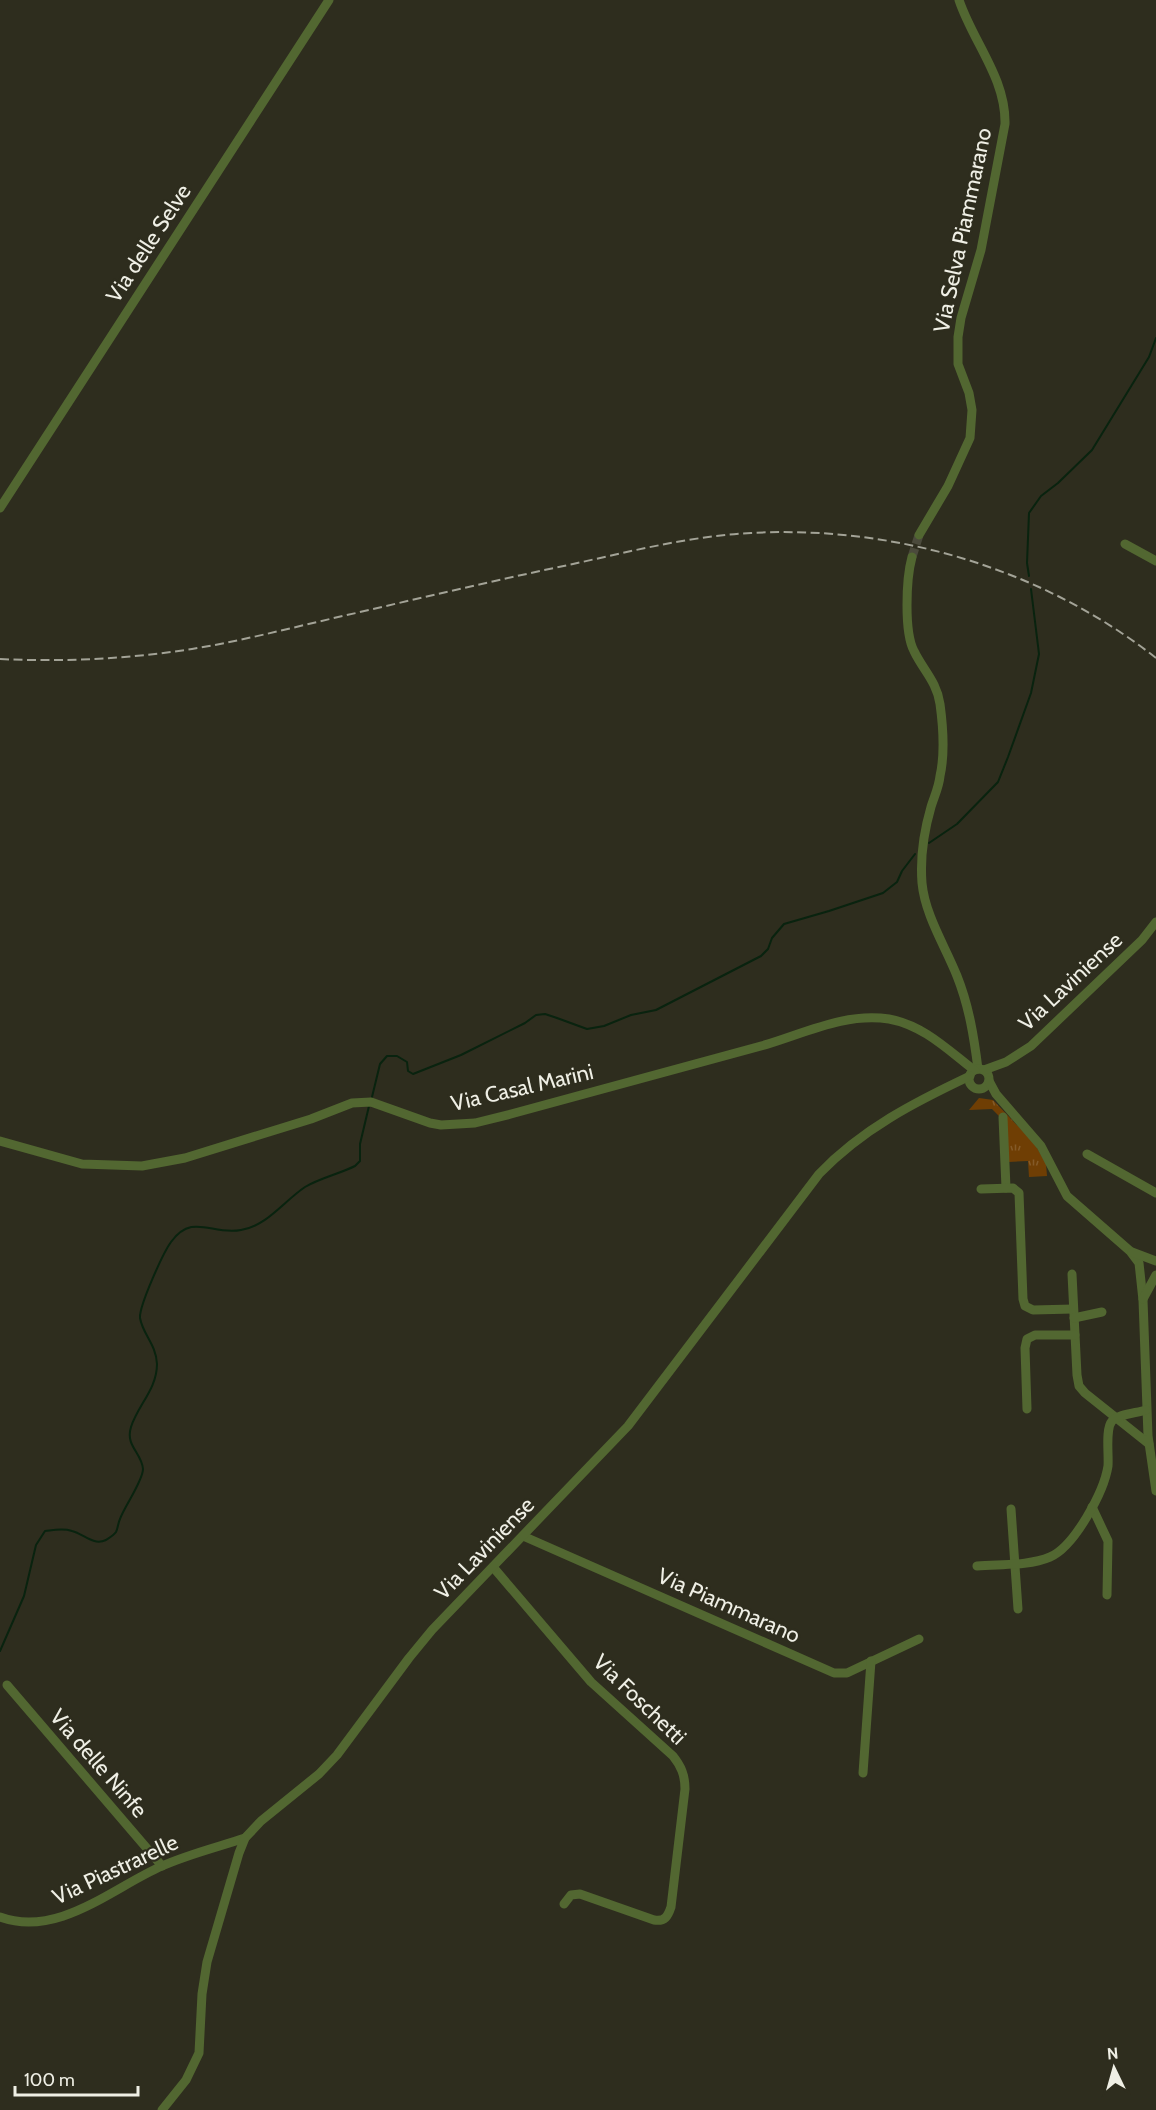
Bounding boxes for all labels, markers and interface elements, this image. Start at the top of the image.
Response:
street label: Via Selva Piammarano [928,125,997,335]
street label: Via delle Selve [100,179,197,307]
street label: Via Laviniense [1013,926,1128,1036]
street label: Via Casal Marini [448,1058,596,1117]
street label: Via Laviniense [429,1491,540,1605]
street label: Via Piammarano [653,1562,804,1649]
street label: Via Foschetti [587,1648,692,1750]
street label: Via delle Ninfe [44,1704,153,1823]
street label: Via Piastrarelle [48,1829,182,1910]
north arrow [1084,2038,1144,2098]
text: N [1106,2044,1119,2064]
scale bar [15,2059,138,2097]
text: 100 m [24,2069,75,2091]

